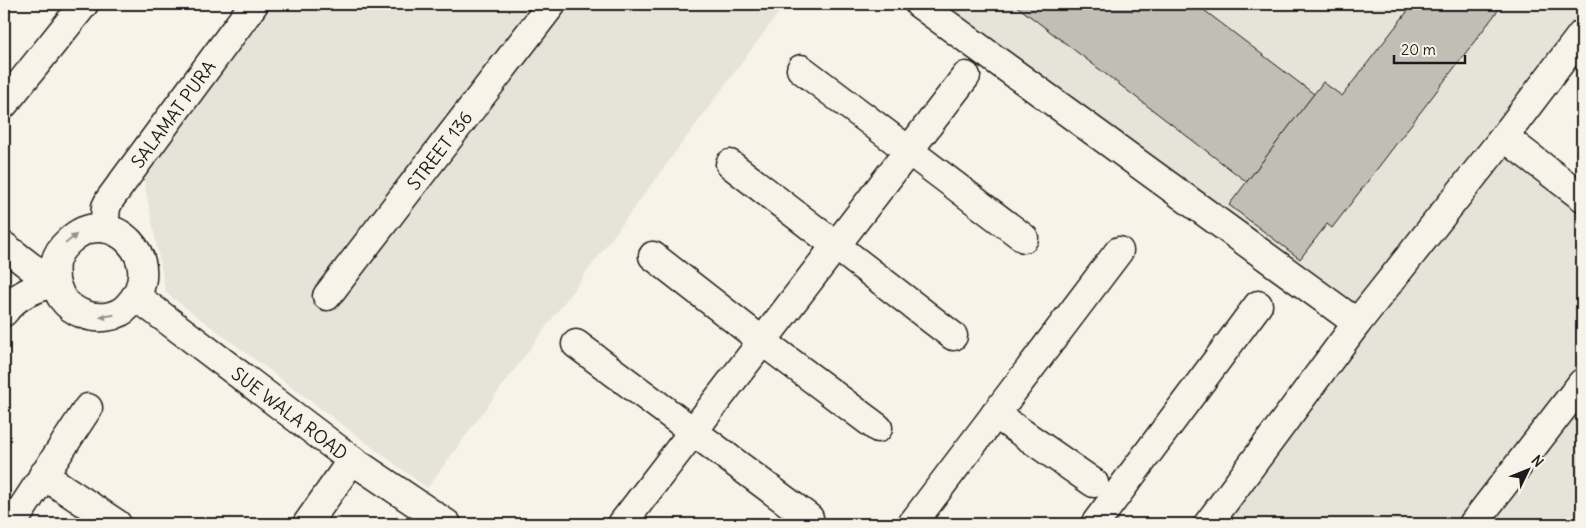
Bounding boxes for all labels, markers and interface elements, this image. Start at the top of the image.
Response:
scale bar [1394,32,1465,64]
text: 20 m [1401,40,1436,59]
street label: SALAMAT PURA [126,55,220,172]
street label: STREET 136 [402,106,477,194]
one-way arrow [65,234,78,245]
one-way arrow [98,312,114,320]
street label: SUE WALA ROAD [227,362,353,464]
north arrow [1504,446,1554,496]
text: N [1528,451,1547,471]

